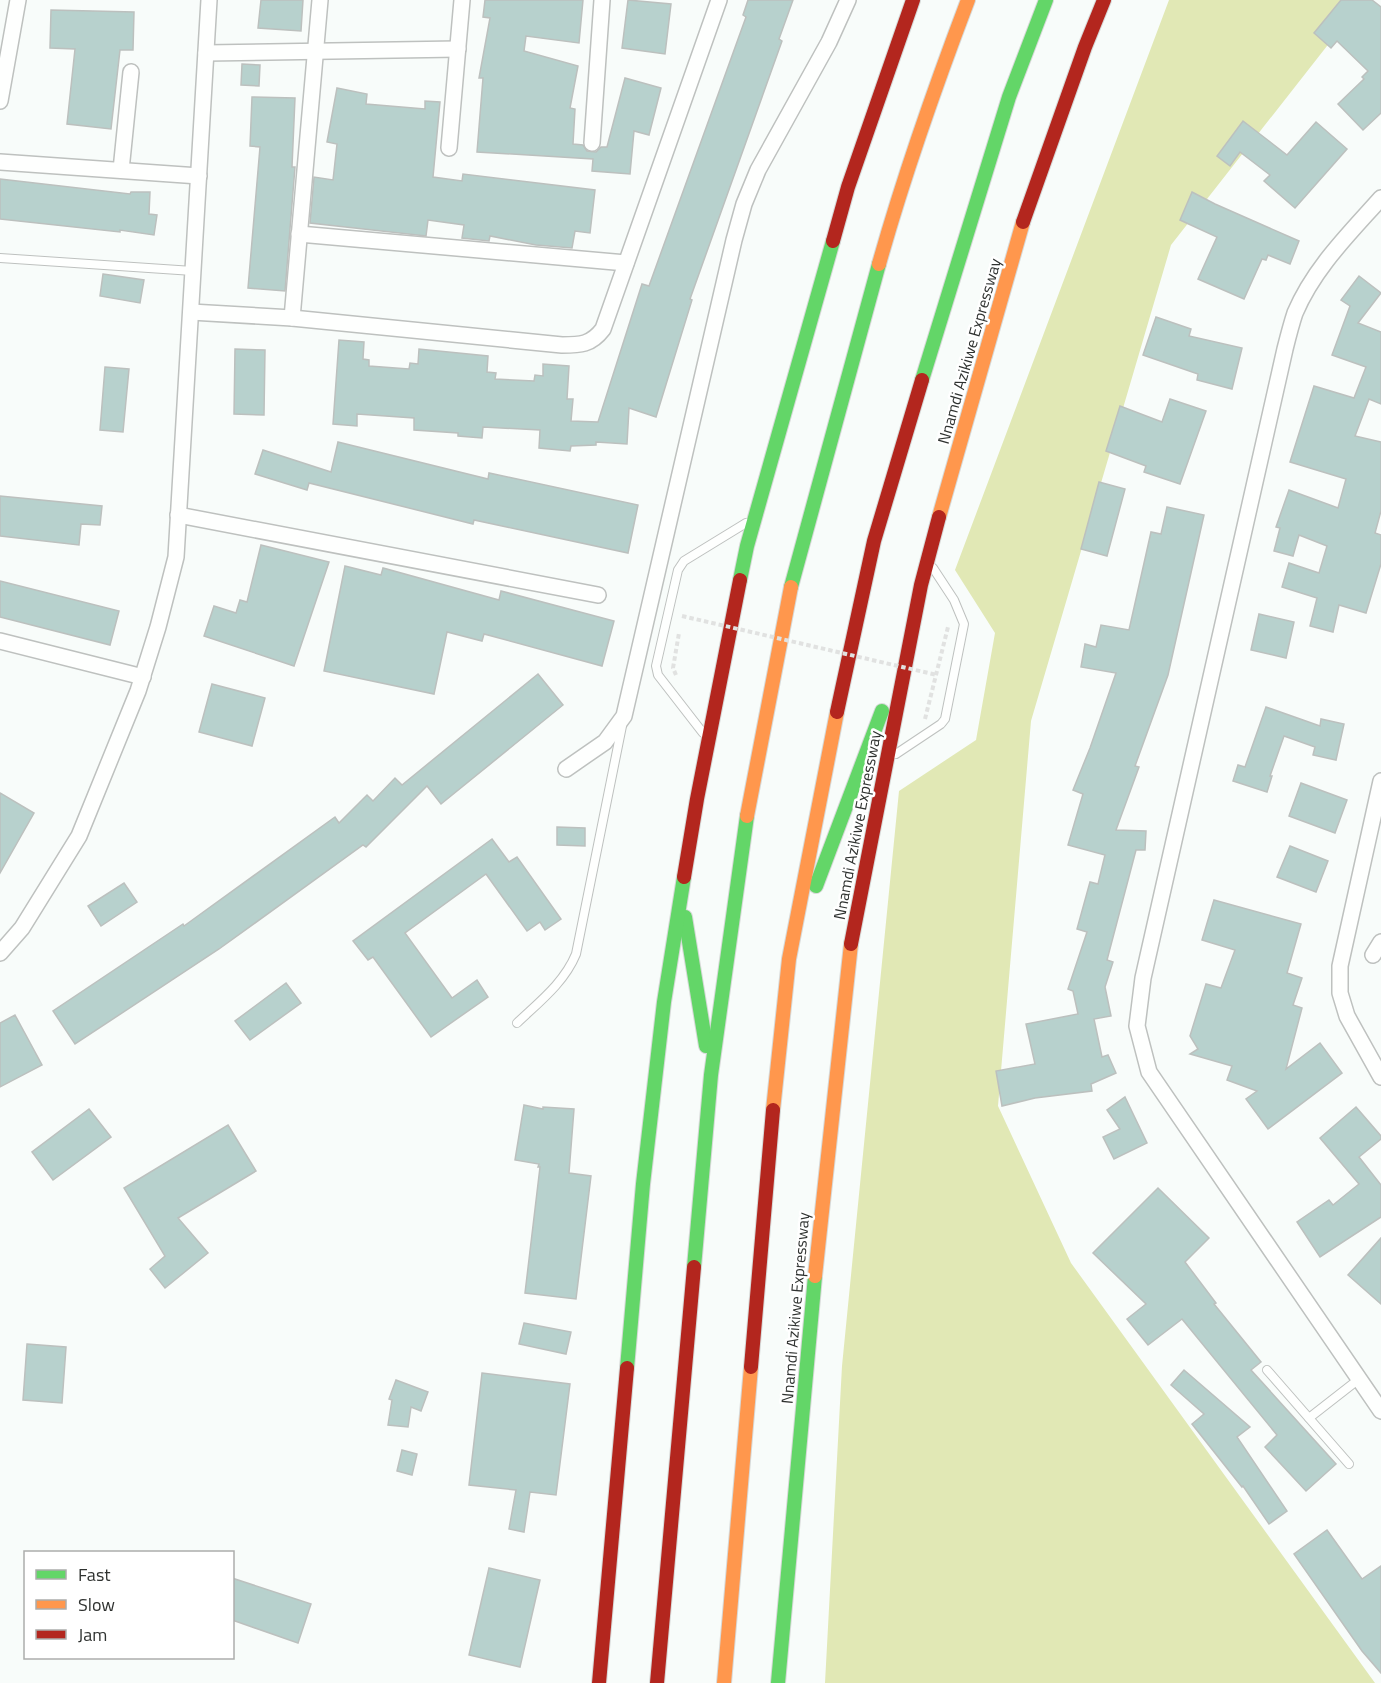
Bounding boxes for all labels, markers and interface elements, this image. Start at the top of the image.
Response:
street label: Nnamdi Azikiwe Expressway [931,255,1007,447]
street label: Nnamdi Azikiwe Expressway [827,728,887,922]
street label: Nnamdi Azikiwe Expressway [775,1211,815,1405]
legend [24,1551,234,1659]
text: Fast [78,1561,111,1588]
text: Slow [78,1591,115,1618]
text: Jam [78,1621,107,1648]

